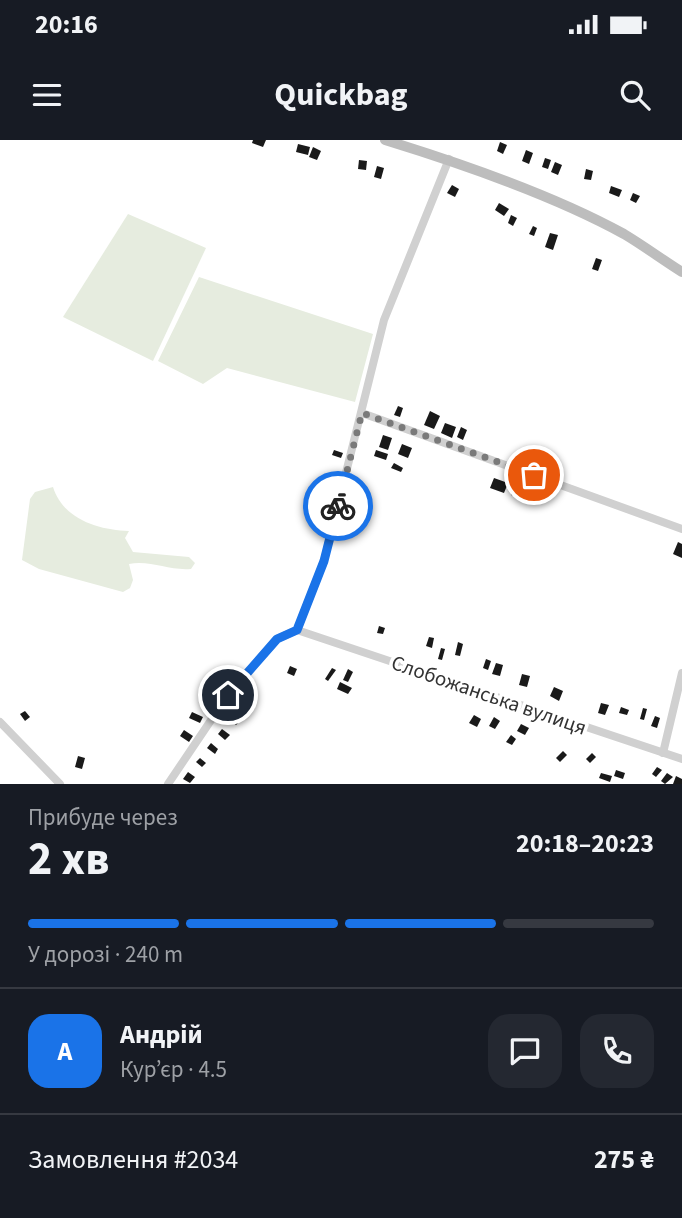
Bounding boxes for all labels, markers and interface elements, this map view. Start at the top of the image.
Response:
text: 20:16 [35,6,98,43]
text: Quickbag [274,72,408,118]
icon: menu [28,76,66,114]
icon: search [616,76,654,114]
pin [504,445,564,505]
icon: bag [515,456,553,494]
courier [303,471,373,541]
icon: bike [319,487,357,525]
street label: Слобожанська вулиця [387,648,591,742]
pin [198,665,258,725]
icon: home [209,676,247,714]
text: Прибуде через [28,801,178,834]
text: 20:18–20:23 [516,825,654,862]
text: 2 хв [28,827,109,892]
text: У дорозі · 240 m [28,938,183,971]
button: chat [488,1014,562,1088]
button: phone [580,1014,654,1088]
text: Андрій [120,1016,203,1053]
text: А [58,1033,72,1070]
text: Кур’єр · 4.5 [120,1053,227,1086]
text: Замовлення #2034 [28,1141,238,1178]
text: 275 ₴ [594,1141,654,1178]

